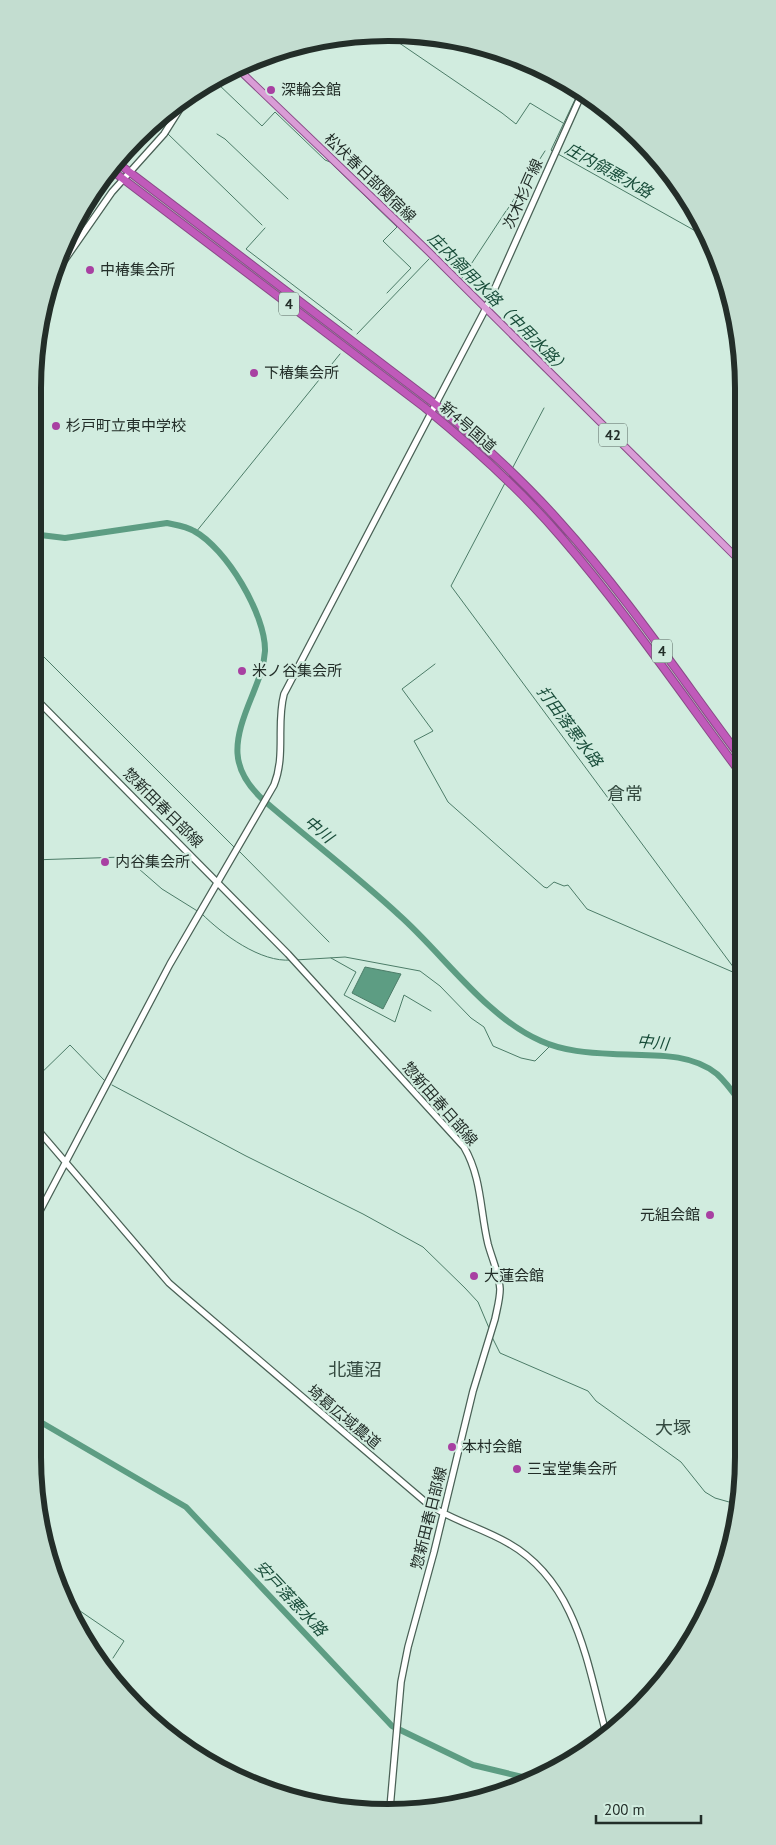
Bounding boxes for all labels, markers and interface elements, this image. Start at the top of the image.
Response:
place label: 深輪会館 [281,80,341,99]
marker: 深輪会館 [265,84,277,96]
street label: 松伏春日部関宿線 [321,129,420,226]
water label: 庄内領悪水路 [562,138,658,203]
street label: 次木杉戸線 [499,156,546,232]
water label: 庄内領用水路（中用水路） [424,228,574,378]
place label: 中椿集会所 [100,260,175,279]
marker: 中椿集会所 [84,264,96,276]
road number: 4 [279,292,299,316]
place label: 下椿集会所 [264,363,339,382]
marker: 下椿集会所 [248,367,260,379]
street label: 新4号国道 [436,397,500,456]
place label: 杉戸町立東中学校 [66,416,186,435]
marker: 杉戸町立東中学校 [50,420,62,432]
road number: 42 [599,424,627,446]
road number: 4 [652,640,672,662]
place label: 米ノ谷集会所 [252,661,342,680]
marker: 米ノ谷集会所 [236,665,248,677]
water label: 打田落悪水路 [533,682,608,772]
street label: 惣新田春日部線 [120,764,207,851]
district label: 倉常 [607,782,643,805]
water label: 中川 [300,811,339,848]
place label: 内谷集会所 [115,852,190,871]
marker: 内谷集会所 [99,856,111,868]
water label: 中川 [636,1030,672,1054]
street label: 惣新田春日部線 [399,1058,482,1150]
place label: 元組会館 [640,1205,700,1224]
marker: 元組会館 [704,1209,716,1221]
place label: 大蓮会館 [484,1266,544,1285]
marker: 大蓮会館 [468,1270,480,1282]
district label: 北蓮沼 [328,1358,382,1381]
street label: 埼葛広域農道 [304,1380,385,1453]
district label: 大塚 [655,1416,691,1439]
place label: 本村会館 [462,1437,522,1456]
marker: 本村会館 [446,1441,458,1453]
place label: 三宝堂集会所 [527,1459,617,1478]
marker: 三宝堂集会所 [511,1463,523,1475]
street label: 惣新田春日部線 [407,1465,450,1571]
water label: 安戸落悪水路 [251,1556,332,1641]
scale bar [596,1792,701,1824]
text: 200 m [604,1800,645,1819]

